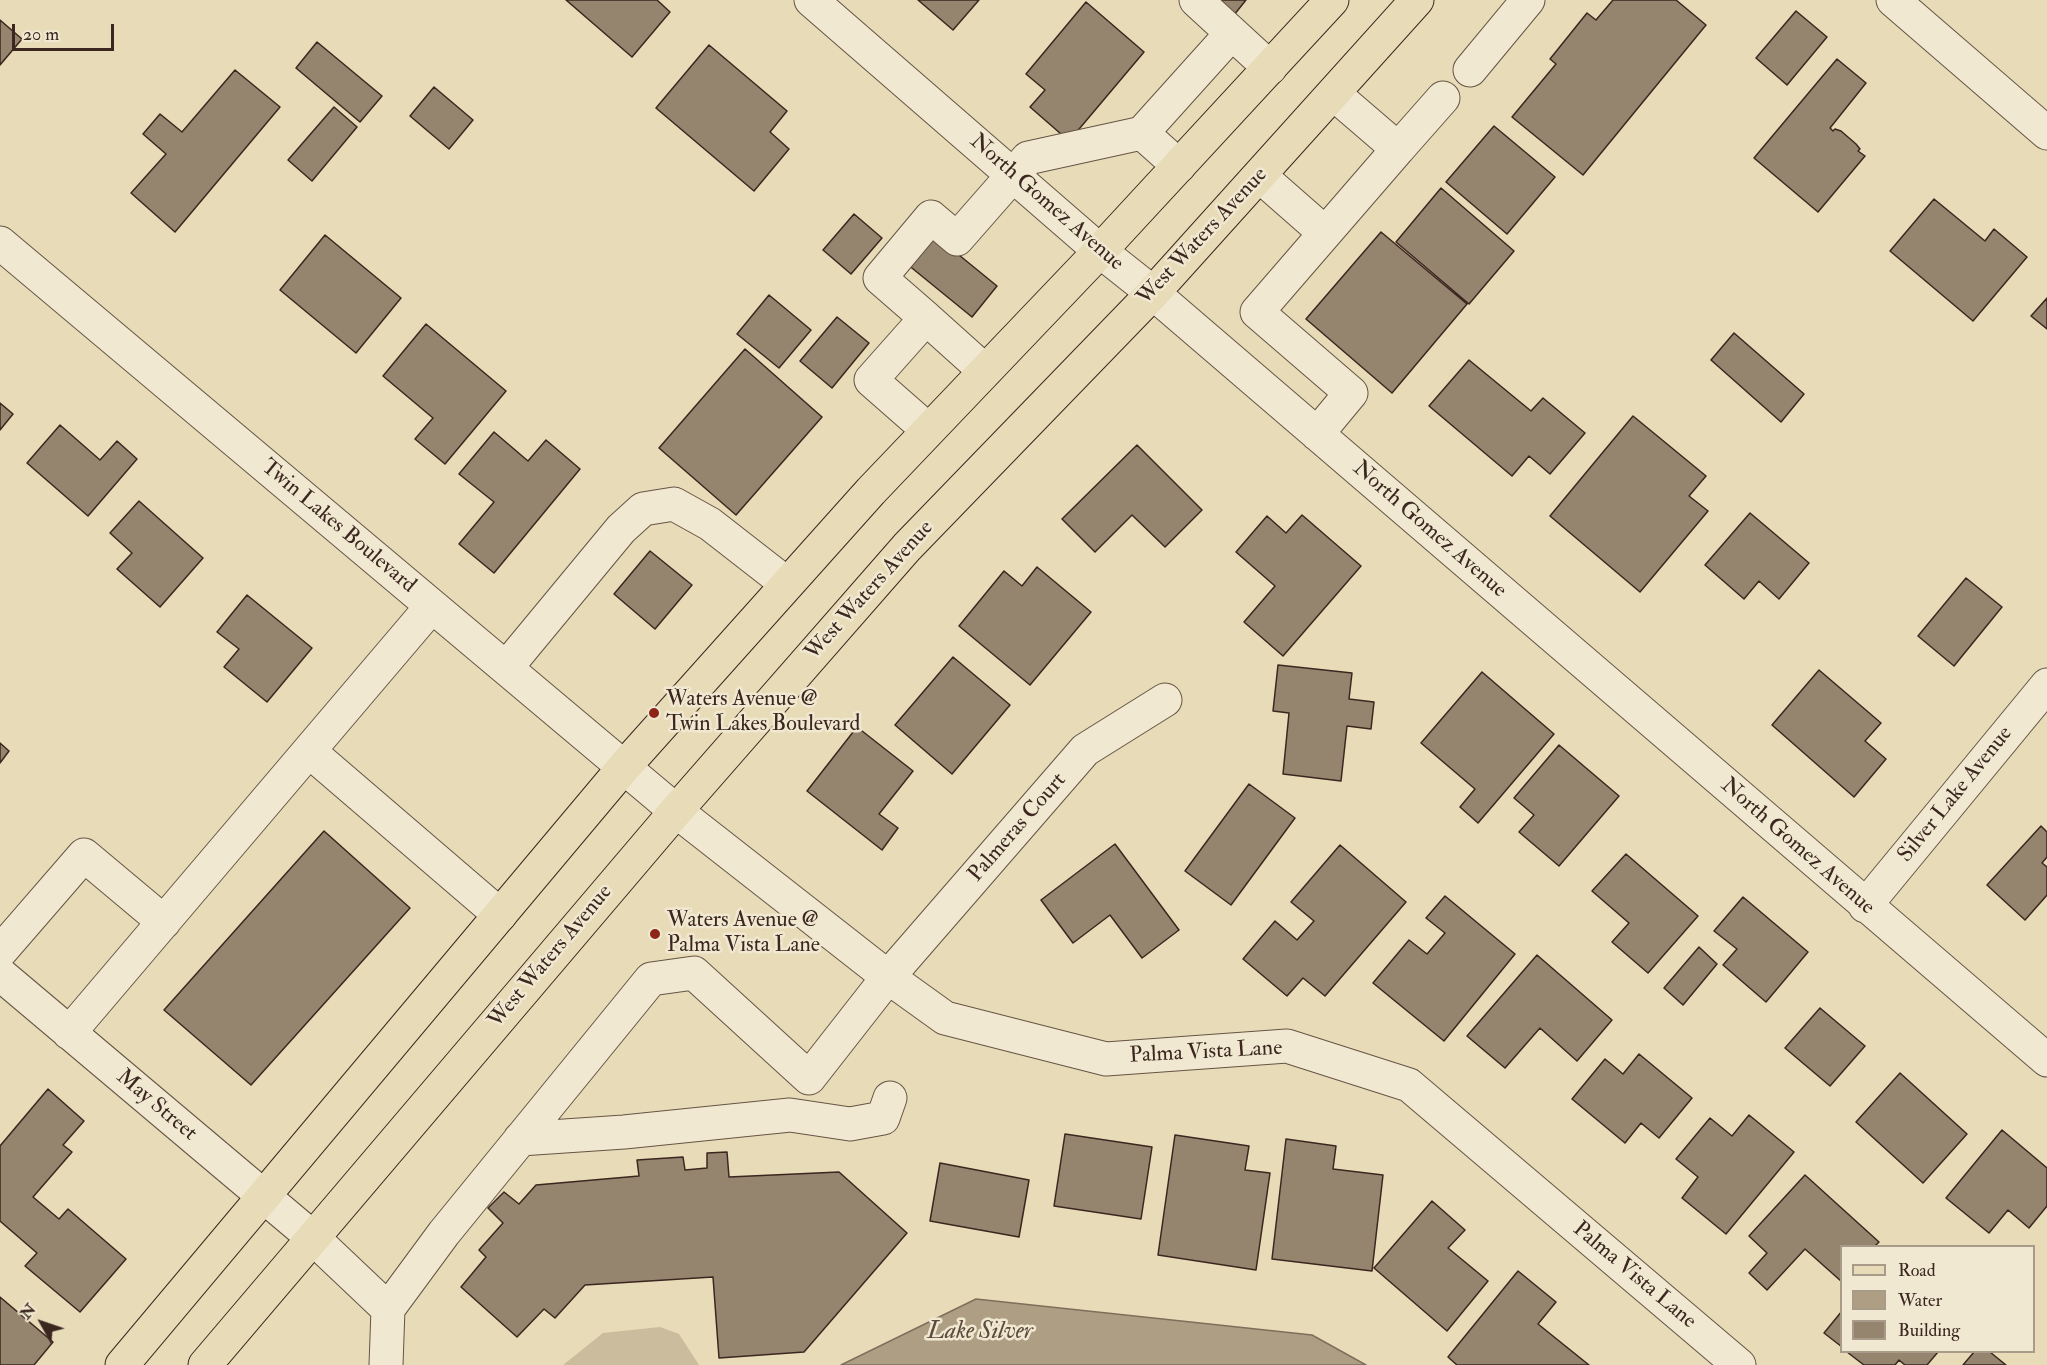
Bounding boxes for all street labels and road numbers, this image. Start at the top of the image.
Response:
street label: North Gomez Avenue [964,129,1128,277]
street label: West Waters Avenue [1132,163,1274,311]
street label: Twin Lakes Boulevard [255,454,421,600]
street label: North Gomez Avenue [1347,456,1511,604]
street label: West Waters Avenue [800,516,940,666]
street label: Silver Lake Avenue [1893,722,2019,868]
street label: Palmeras Court [963,768,1073,888]
street label: North Gomez Avenue [1715,773,1879,921]
street label: West Waters Avenue [483,880,619,1034]
street label: Palma Vista Lane [1129,1036,1283,1070]
street label: May Street [110,1065,202,1147]
street label: Palma Vista Lane [1567,1217,1701,1335]

